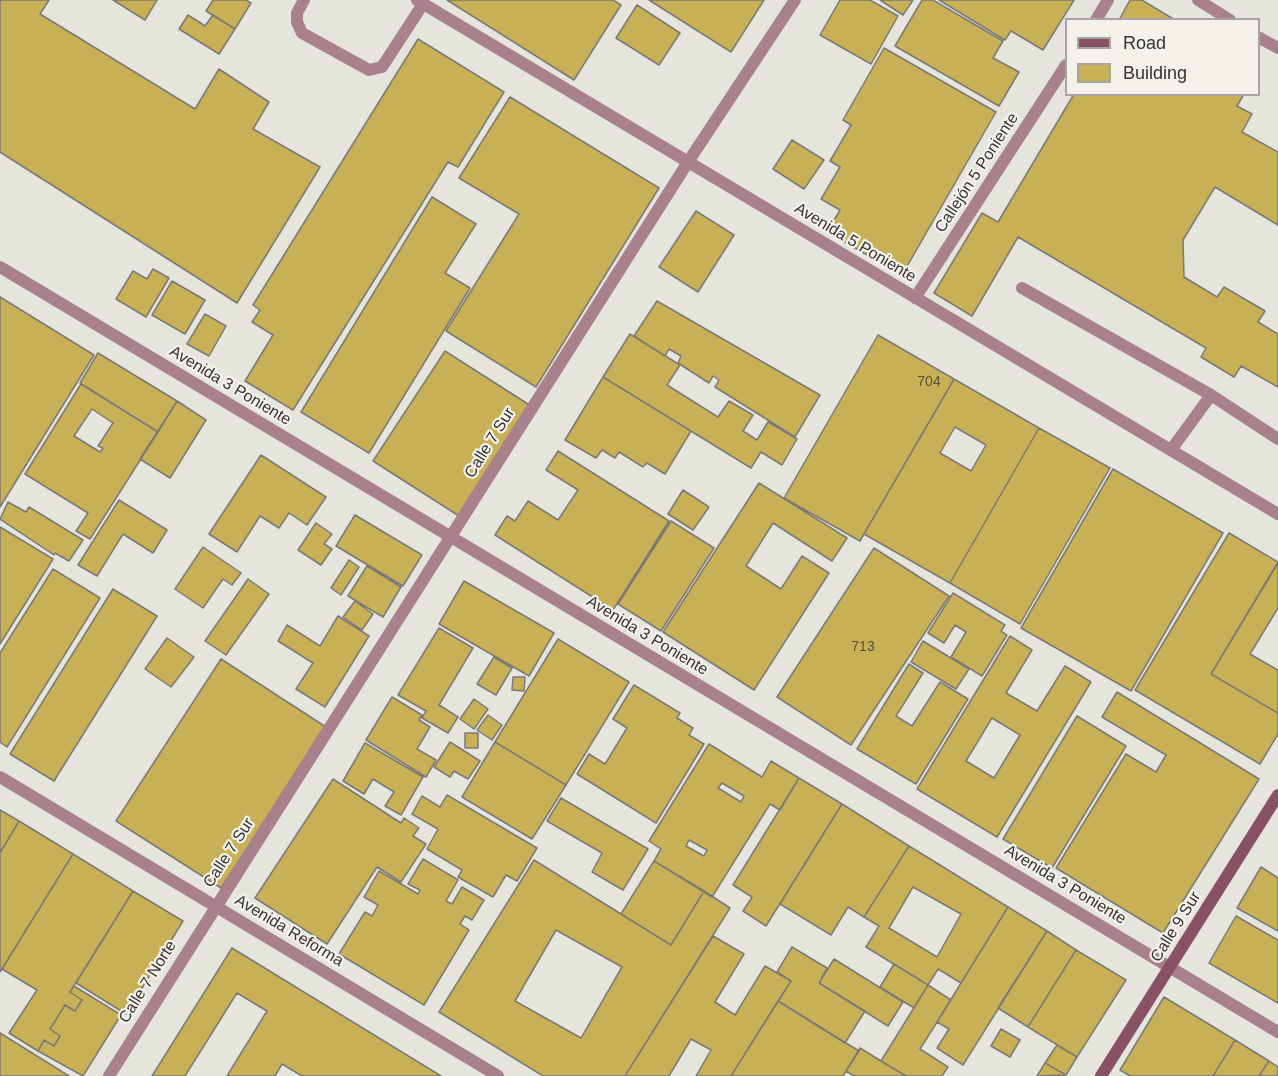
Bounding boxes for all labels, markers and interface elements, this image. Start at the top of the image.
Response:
legend [1065,18,1260,96]
text: Road [1123,33,1166,53]
text: Building [1123,63,1187,83]
street label: Callejón 5 Poniente [931,110,1023,236]
street label: Avenida 5 Poniente [791,199,919,287]
street label: Avenida 3 Poniente [166,342,294,430]
house number: 704 [917,374,941,390]
street label: Calle 7 Sur [461,404,519,482]
street label: Avenida 3 Poniente [583,592,711,680]
house number: 713 [851,639,875,655]
street label: Calle 7 Sur [199,815,259,891]
street label: Avenida 3 Poniente [1001,841,1129,929]
street label: Calle 9 Sur [1147,888,1205,966]
street label: Avenida Reforma [231,891,347,971]
street label: Calle 7 Norte [115,937,181,1027]

